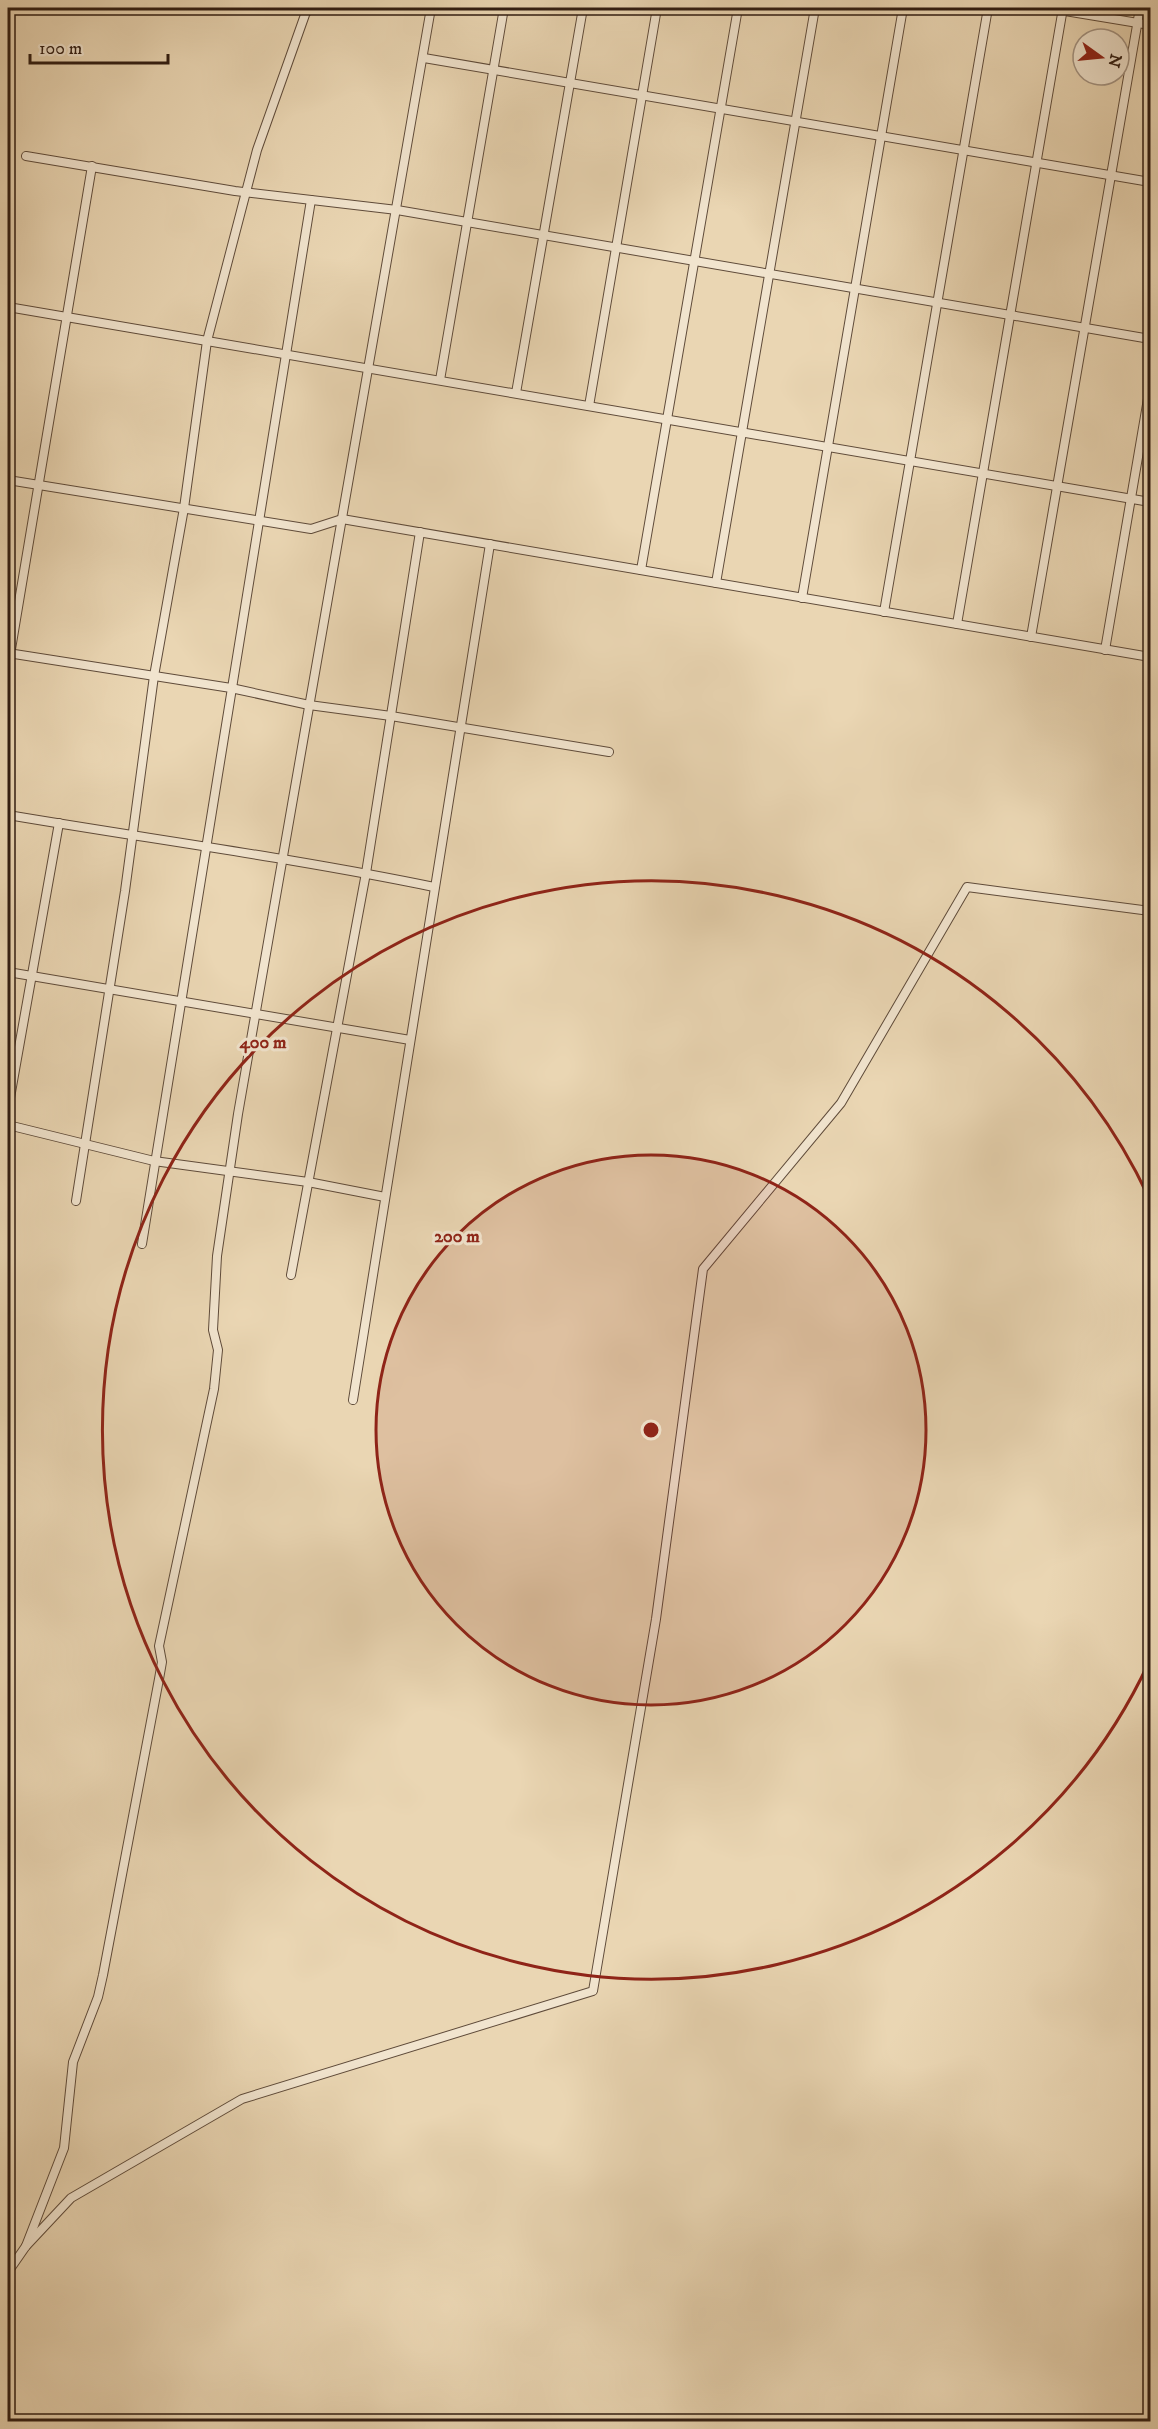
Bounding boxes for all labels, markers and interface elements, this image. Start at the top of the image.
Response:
scale bar [30,27,168,65]
north arrow [1071,27,1131,87]
text: 100 m [39,38,82,60]
text: N [1103,52,1126,70]
text: 400 m [238,1032,287,1054]
text: 200 m [434,1226,480,1248]
centre of rings [641,1420,661,1440]

